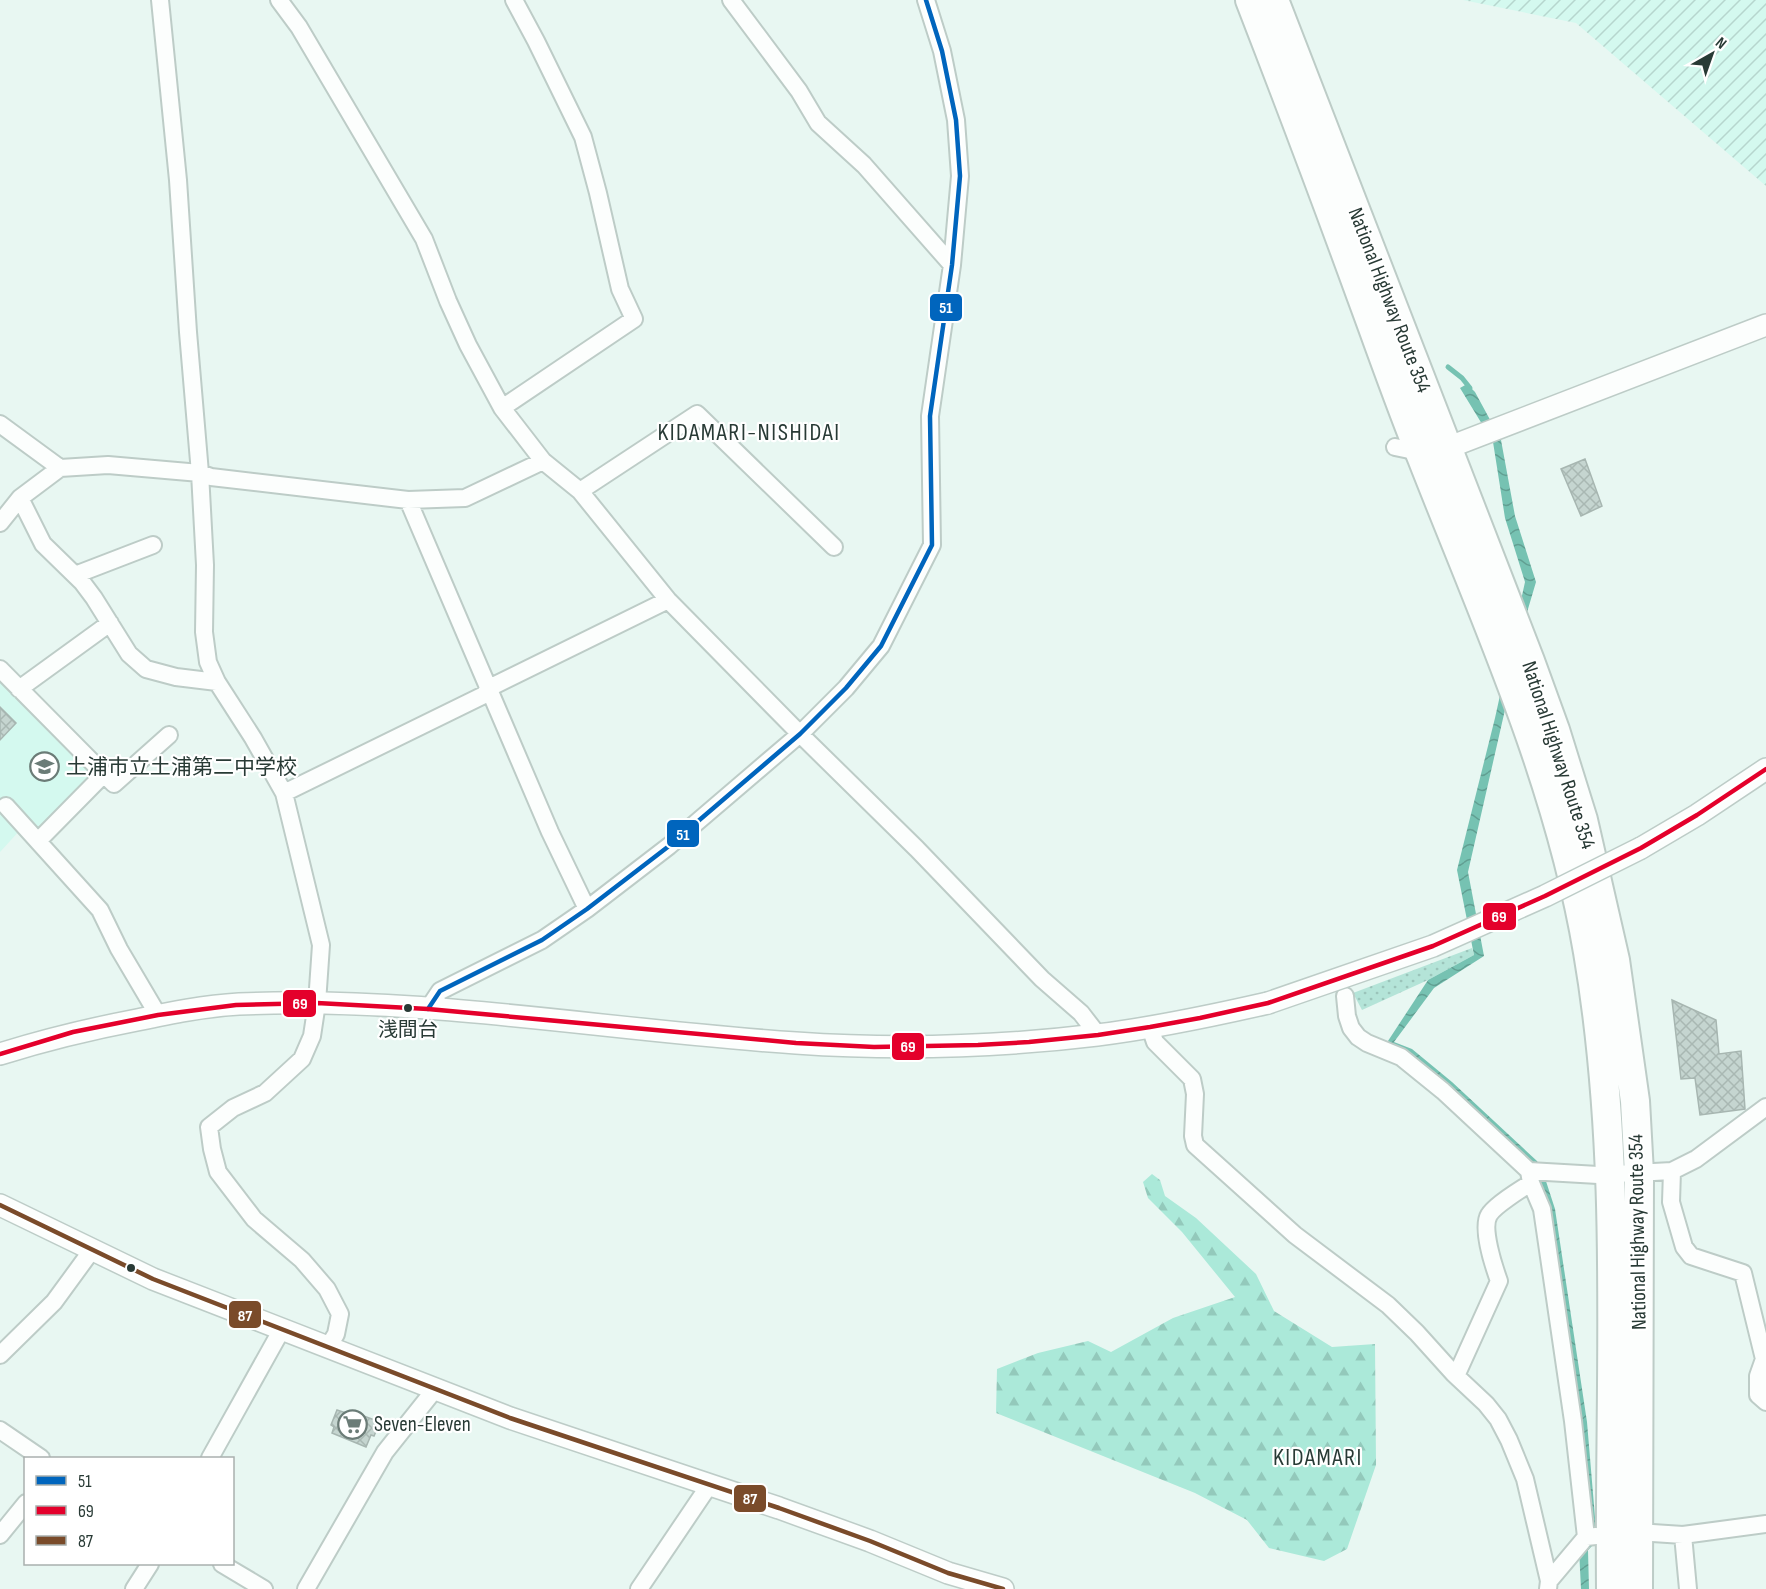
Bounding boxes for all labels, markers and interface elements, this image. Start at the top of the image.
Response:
north arrow [1682,24,1742,84]
text: N [1711,34,1730,54]
street label: National Highway Route 354 [1343,204,1436,396]
line badge: 51 [929,293,963,322]
text: 51 [939,299,953,318]
district label: KIDAMARI-NISHIDAI [657,418,841,447]
street label: National Highway Route 354 [1516,658,1601,852]
school or university icon: 土浦市立土浦第二中学校 [29,751,61,783]
place label: 土浦市立土浦第二中学校 [66,755,297,780]
line badge: 51 [666,819,700,848]
text: 51 [676,826,690,845]
line badge: 69 [1482,902,1517,931]
text: 69 [1491,908,1507,927]
line badge: 69 [282,989,317,1018]
text: 69 [292,995,308,1014]
marker: 浅間台 [402,1002,414,1014]
place label: 浅間台 [378,1018,438,1042]
line badge: 69 [891,1032,925,1061]
text: 69 [900,1038,916,1057]
street label: National Highway Route 354 [1623,1134,1652,1330]
unlabelled marker [125,1262,137,1274]
line badge: 87 [228,1300,262,1329]
text: 87 [238,1307,252,1326]
supermarket icon: Seven-Eleven [337,1408,369,1440]
place label: Seven-Eleven [374,1412,471,1437]
district label: KIDAMARI [1273,1443,1363,1472]
legend [24,1457,234,1565]
text: 51 [78,1471,92,1492]
line badge: 87 [733,1484,767,1513]
text: 87 [743,1490,757,1509]
text: 69 [78,1501,94,1522]
text: 87 [78,1531,94,1552]

